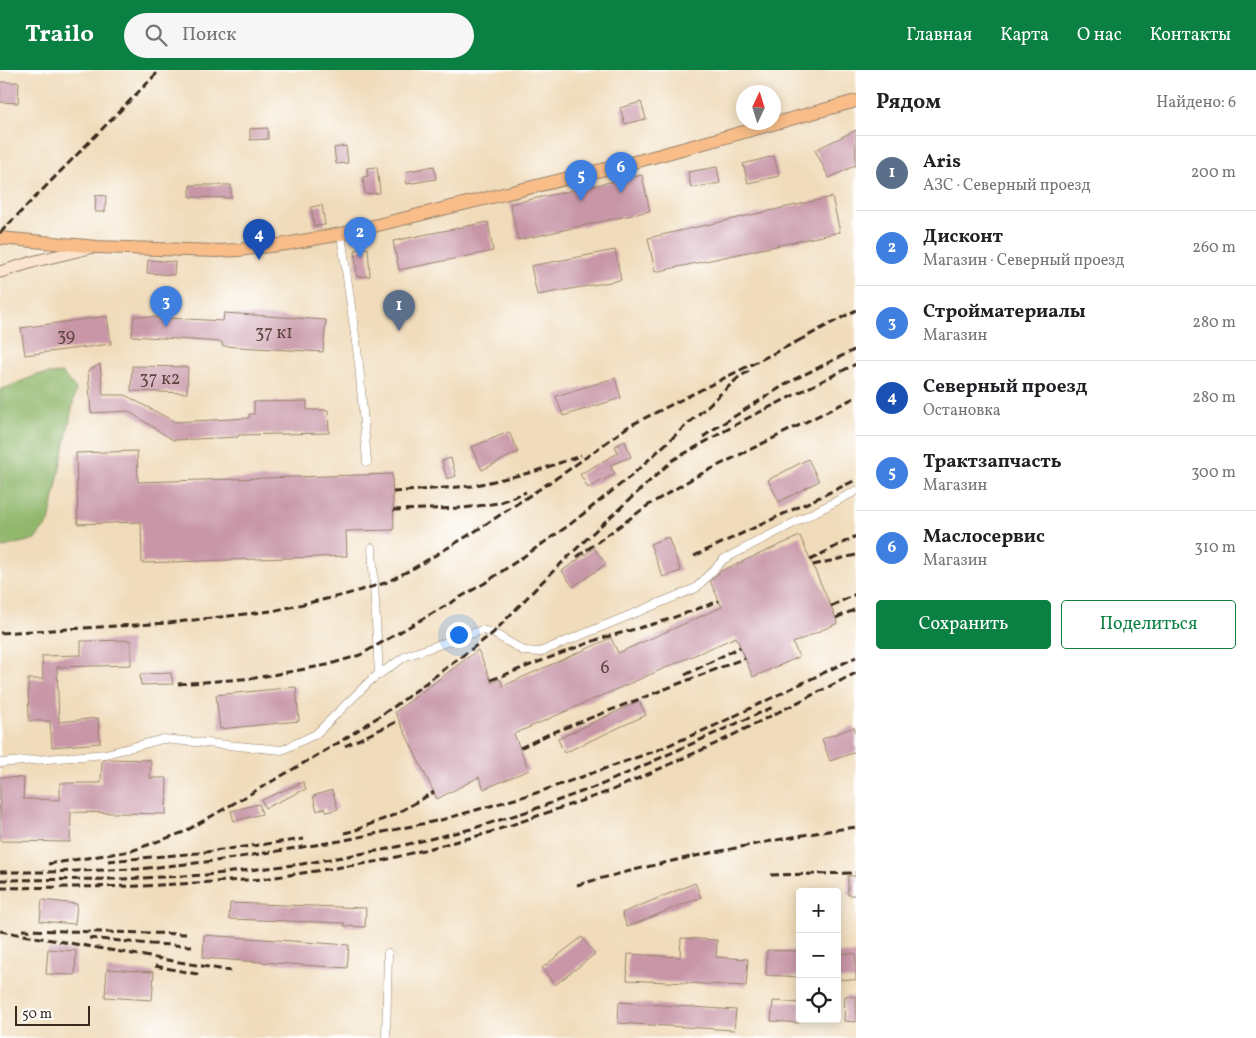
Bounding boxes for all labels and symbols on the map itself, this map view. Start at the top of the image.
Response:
north arrow [736,85,781,130]
pin: 6 [605,152,637,193]
pin: 5 [565,160,597,201]
pin: 2 [344,217,376,258]
pin: 4 [243,219,275,260]
pin: 3 [150,286,182,327]
pin: 1 [383,290,415,331]
house number: 37 к1 [255,321,293,346]
house number: 39 [57,324,75,349]
house number: 37 к2 [140,367,180,392]
your location [446,622,472,648]
house number: 6 [600,656,610,681]
scale bar [15,1003,90,1026]

